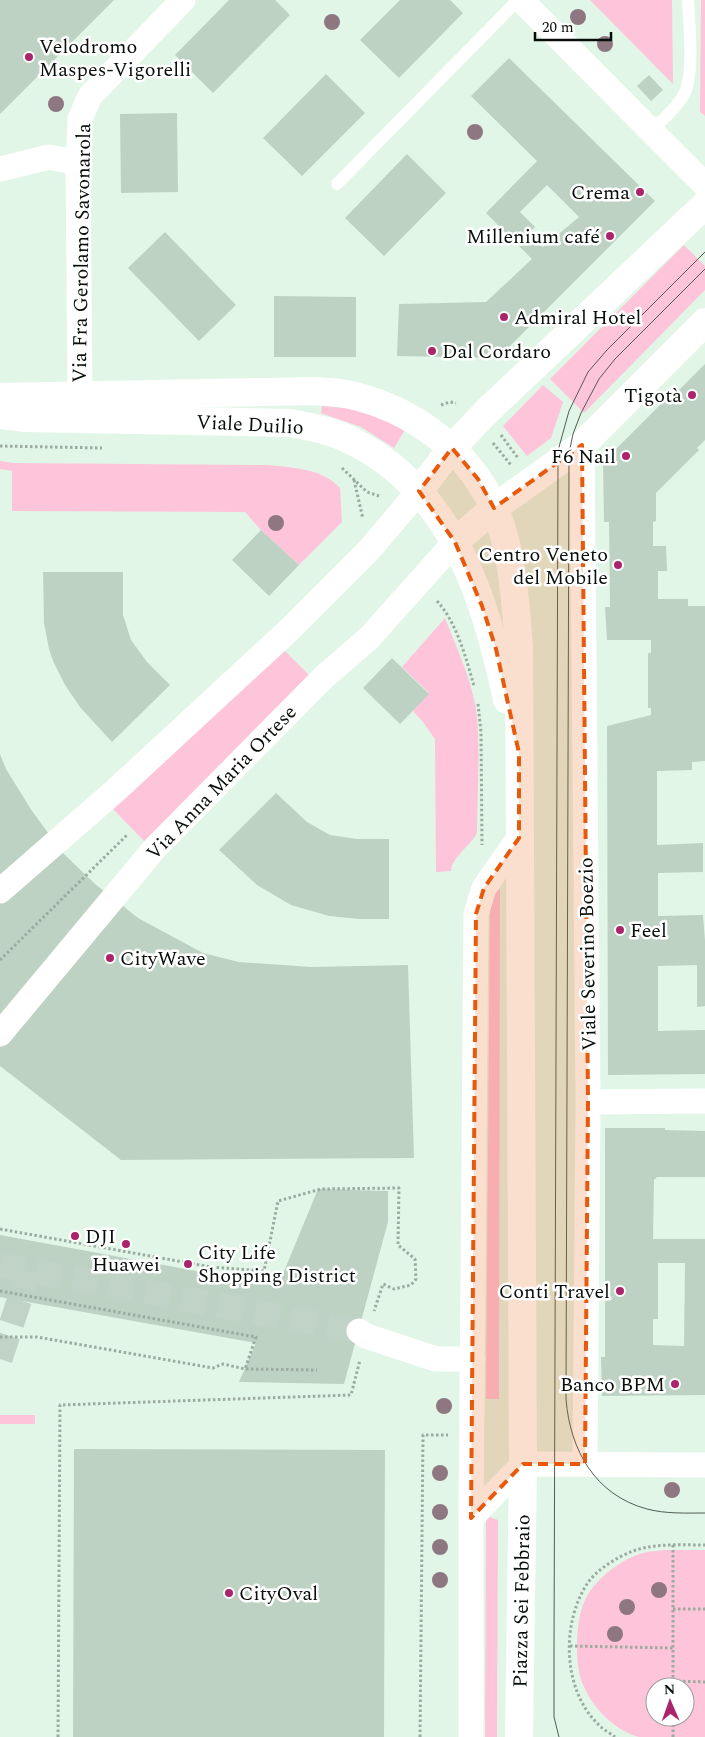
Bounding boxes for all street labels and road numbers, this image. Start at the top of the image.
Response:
street label: Via Fra Gerolamo Savonarola [65,123,99,383]
street label: Viale Duilio [196,407,304,443]
street label: Via Anna Maria Ortese [139,698,304,867]
street label: Viale Severino Boezio [571,857,605,1051]
street label: Piazza Sei Febbraio [505,1514,539,1688]

